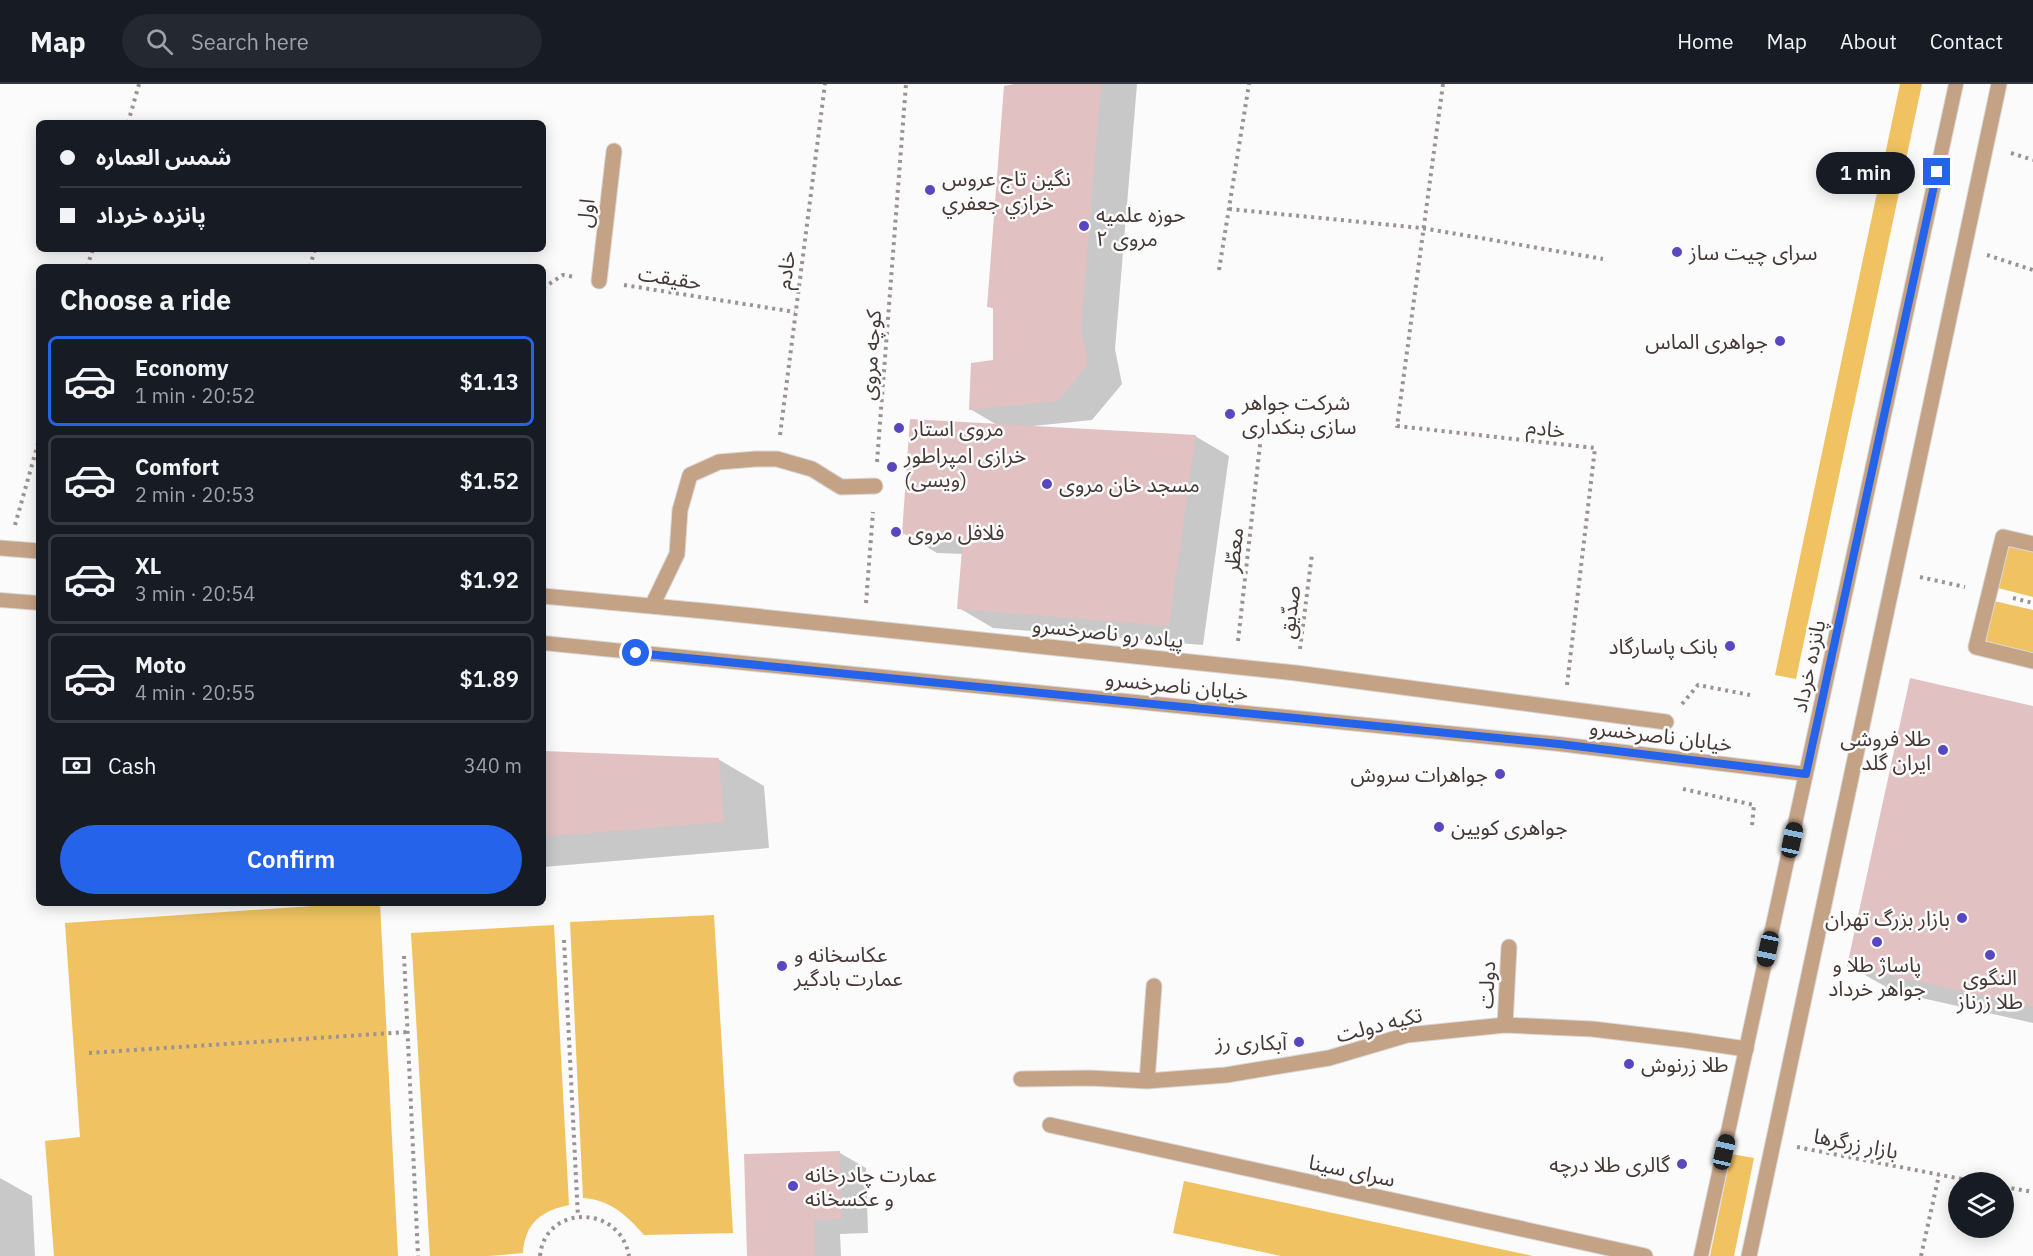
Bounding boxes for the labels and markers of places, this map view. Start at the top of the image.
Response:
place label: نگين تاج عروس خرازي جعفري [942,164,1071,219]
marker: نگين تاج عروس خرازي جعفري [923,183,937,197]
place label: حوزه علمیه مروی ۲ [1096,200,1186,252]
marker: حوزه علمیه مروی ۲ [1077,219,1091,233]
place label: سرای چیت ساز [1688,238,1818,266]
marker: سرای چیت ساز [1670,245,1684,259]
place label: جواهری الماس [1645,327,1768,355]
marker: جواهری الماس [1773,334,1787,348]
place label: شرکت جواهر سازی بنکداری [1241,388,1357,440]
marker: شرکت جواهر سازی بنکداری [1223,407,1237,421]
place label: مروی استار [910,414,1004,442]
marker: مروی استار [892,421,906,435]
place label: خرازی امپراطور (ویسی) [903,441,1026,493]
marker: خرازی امپراطور (ویسی) [885,460,899,474]
place label: مسجد خان مروی [1059,470,1200,498]
marker: مسجد خان مروی [1040,477,1054,491]
place label: فلافل مروی [908,518,1004,546]
marker: فلافل مروی [889,525,903,539]
place label: بانک پاسارگاد [1609,632,1718,660]
marker: بانک پاسارگاد [1723,639,1737,653]
place label: طلا فروشی ایران گلد [1840,724,1931,776]
marker: طلا فروشی ایران گلد [1936,743,1950,757]
place label: جواهرات سروش [1351,760,1488,788]
marker: جواهرات سروش [1493,767,1507,781]
place label: جواهری کویین [1451,813,1568,841]
marker: جواهری کویین [1432,820,1446,834]
place label: بازار بزرگ تهران [1825,904,1950,932]
marker: بازار بزرگ تهران [1955,911,1969,925]
marker: پاساژ طلا و جواهر خرداد [1870,935,1884,949]
place label: عکاسخانه و عمارت بادگیر [793,940,903,992]
marker: النگوی طلا زرناز [1983,948,1997,962]
place label: پاساژ طلا و جواهر خرداد [1828,950,1926,1002]
marker: عکاسخانه و عمارت بادگیر [775,959,789,973]
place label: النگوی طلا زرناز [1956,963,2023,1015]
place label: آبکاری رز [1215,1028,1288,1056]
marker: آبکاری رز [1292,1035,1306,1049]
place label: طلا زرنوش [1641,1050,1729,1078]
marker: طلا زرنوش [1622,1057,1636,1071]
place label: گالری طلا درچه [1549,1150,1670,1178]
marker: گالری طلا درچه [1675,1157,1689,1171]
place label: عمارت چادرخانه و عکسخانه [805,1160,937,1212]
marker: عمارت چادرخانه و عکسخانه [786,1179,800,1193]

